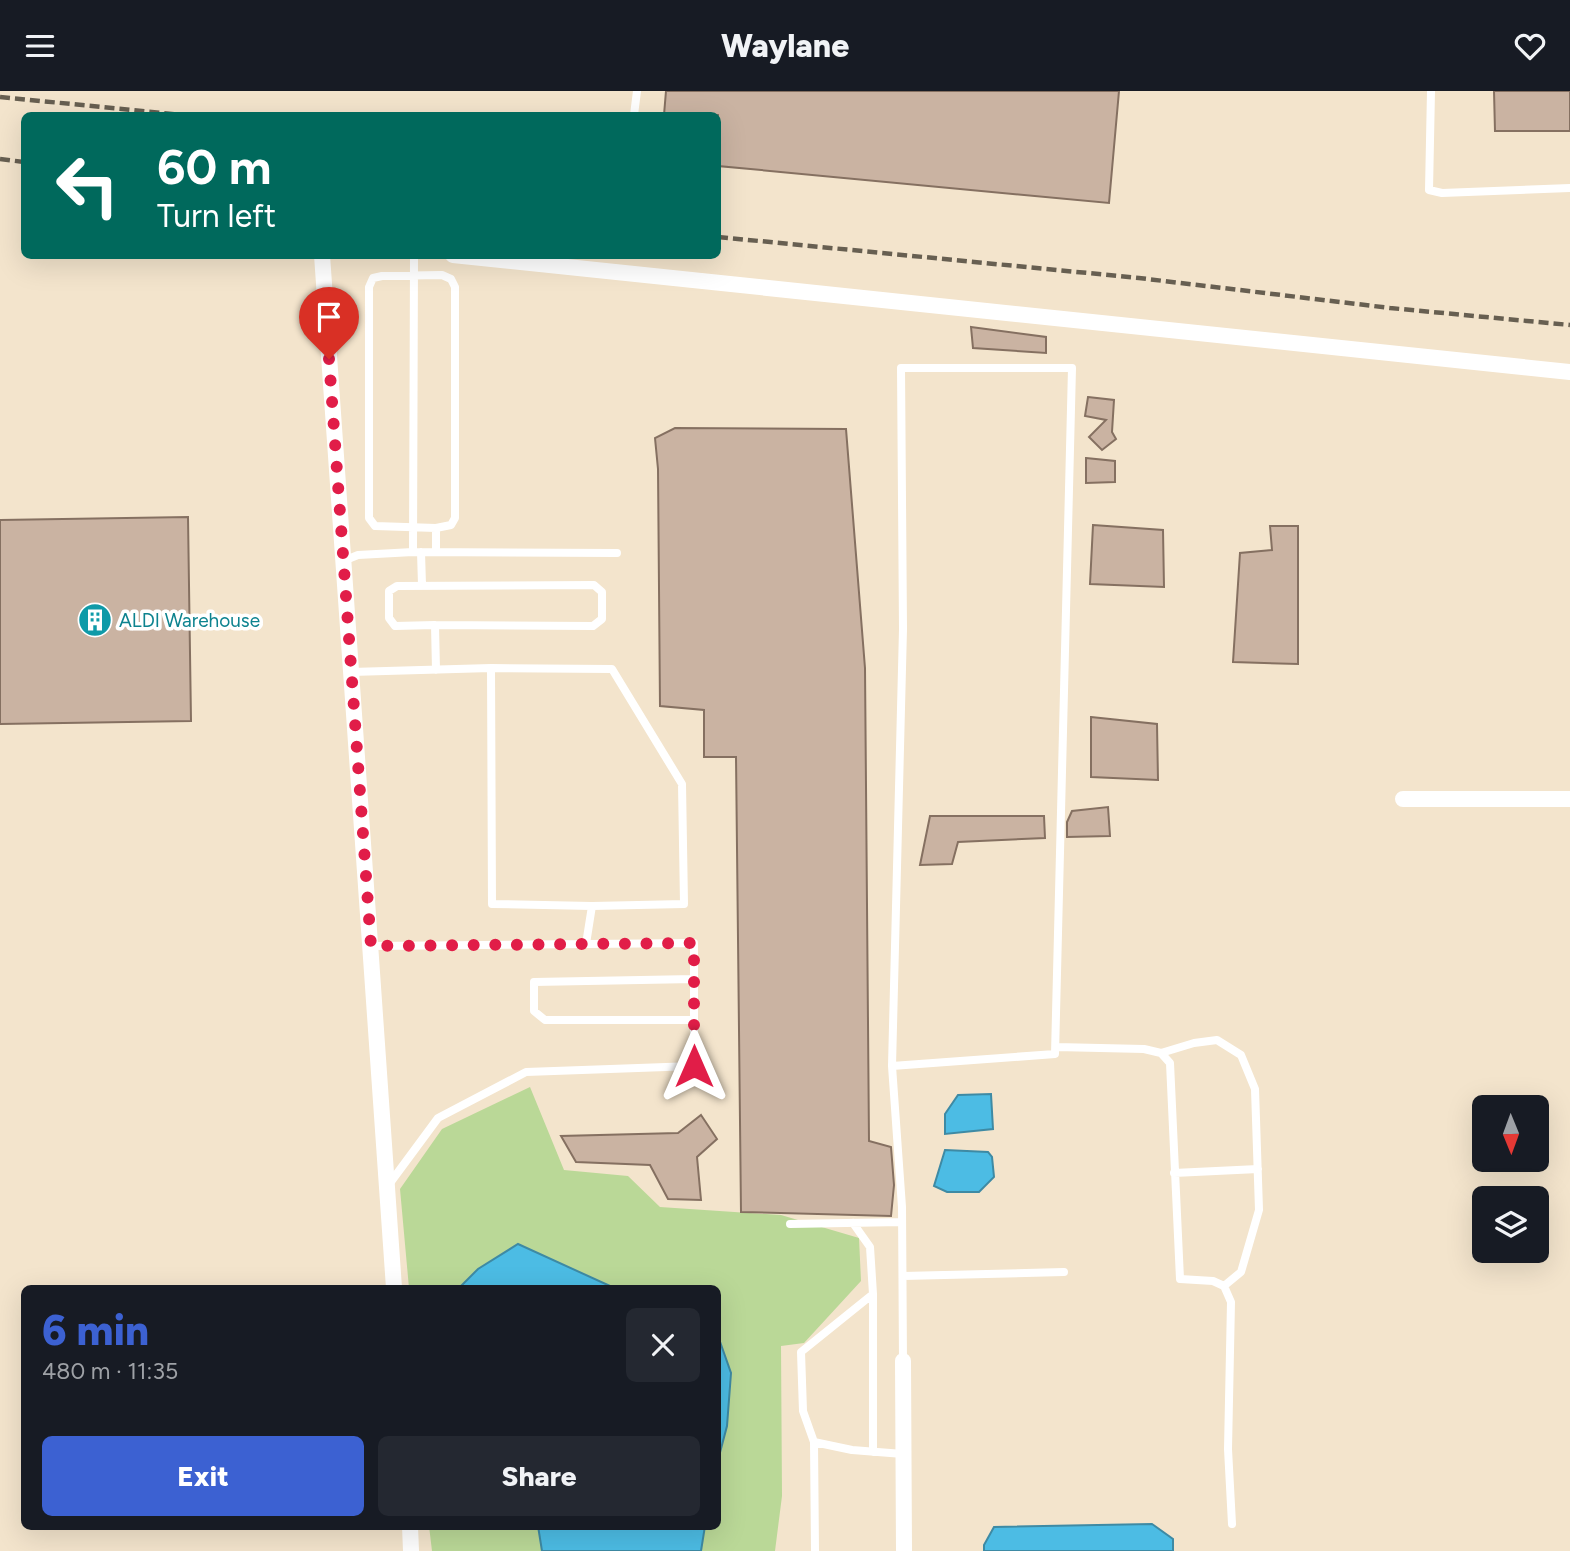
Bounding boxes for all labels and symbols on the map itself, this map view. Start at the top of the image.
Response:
pin [299,287,359,359]
building icon: ALDI Warehouse [76,601,114,639]
place label: ALDI Warehouse [119,609,260,632]
position arrow [657,1029,731,1103]
north arrow [1472,1095,1549,1173]

